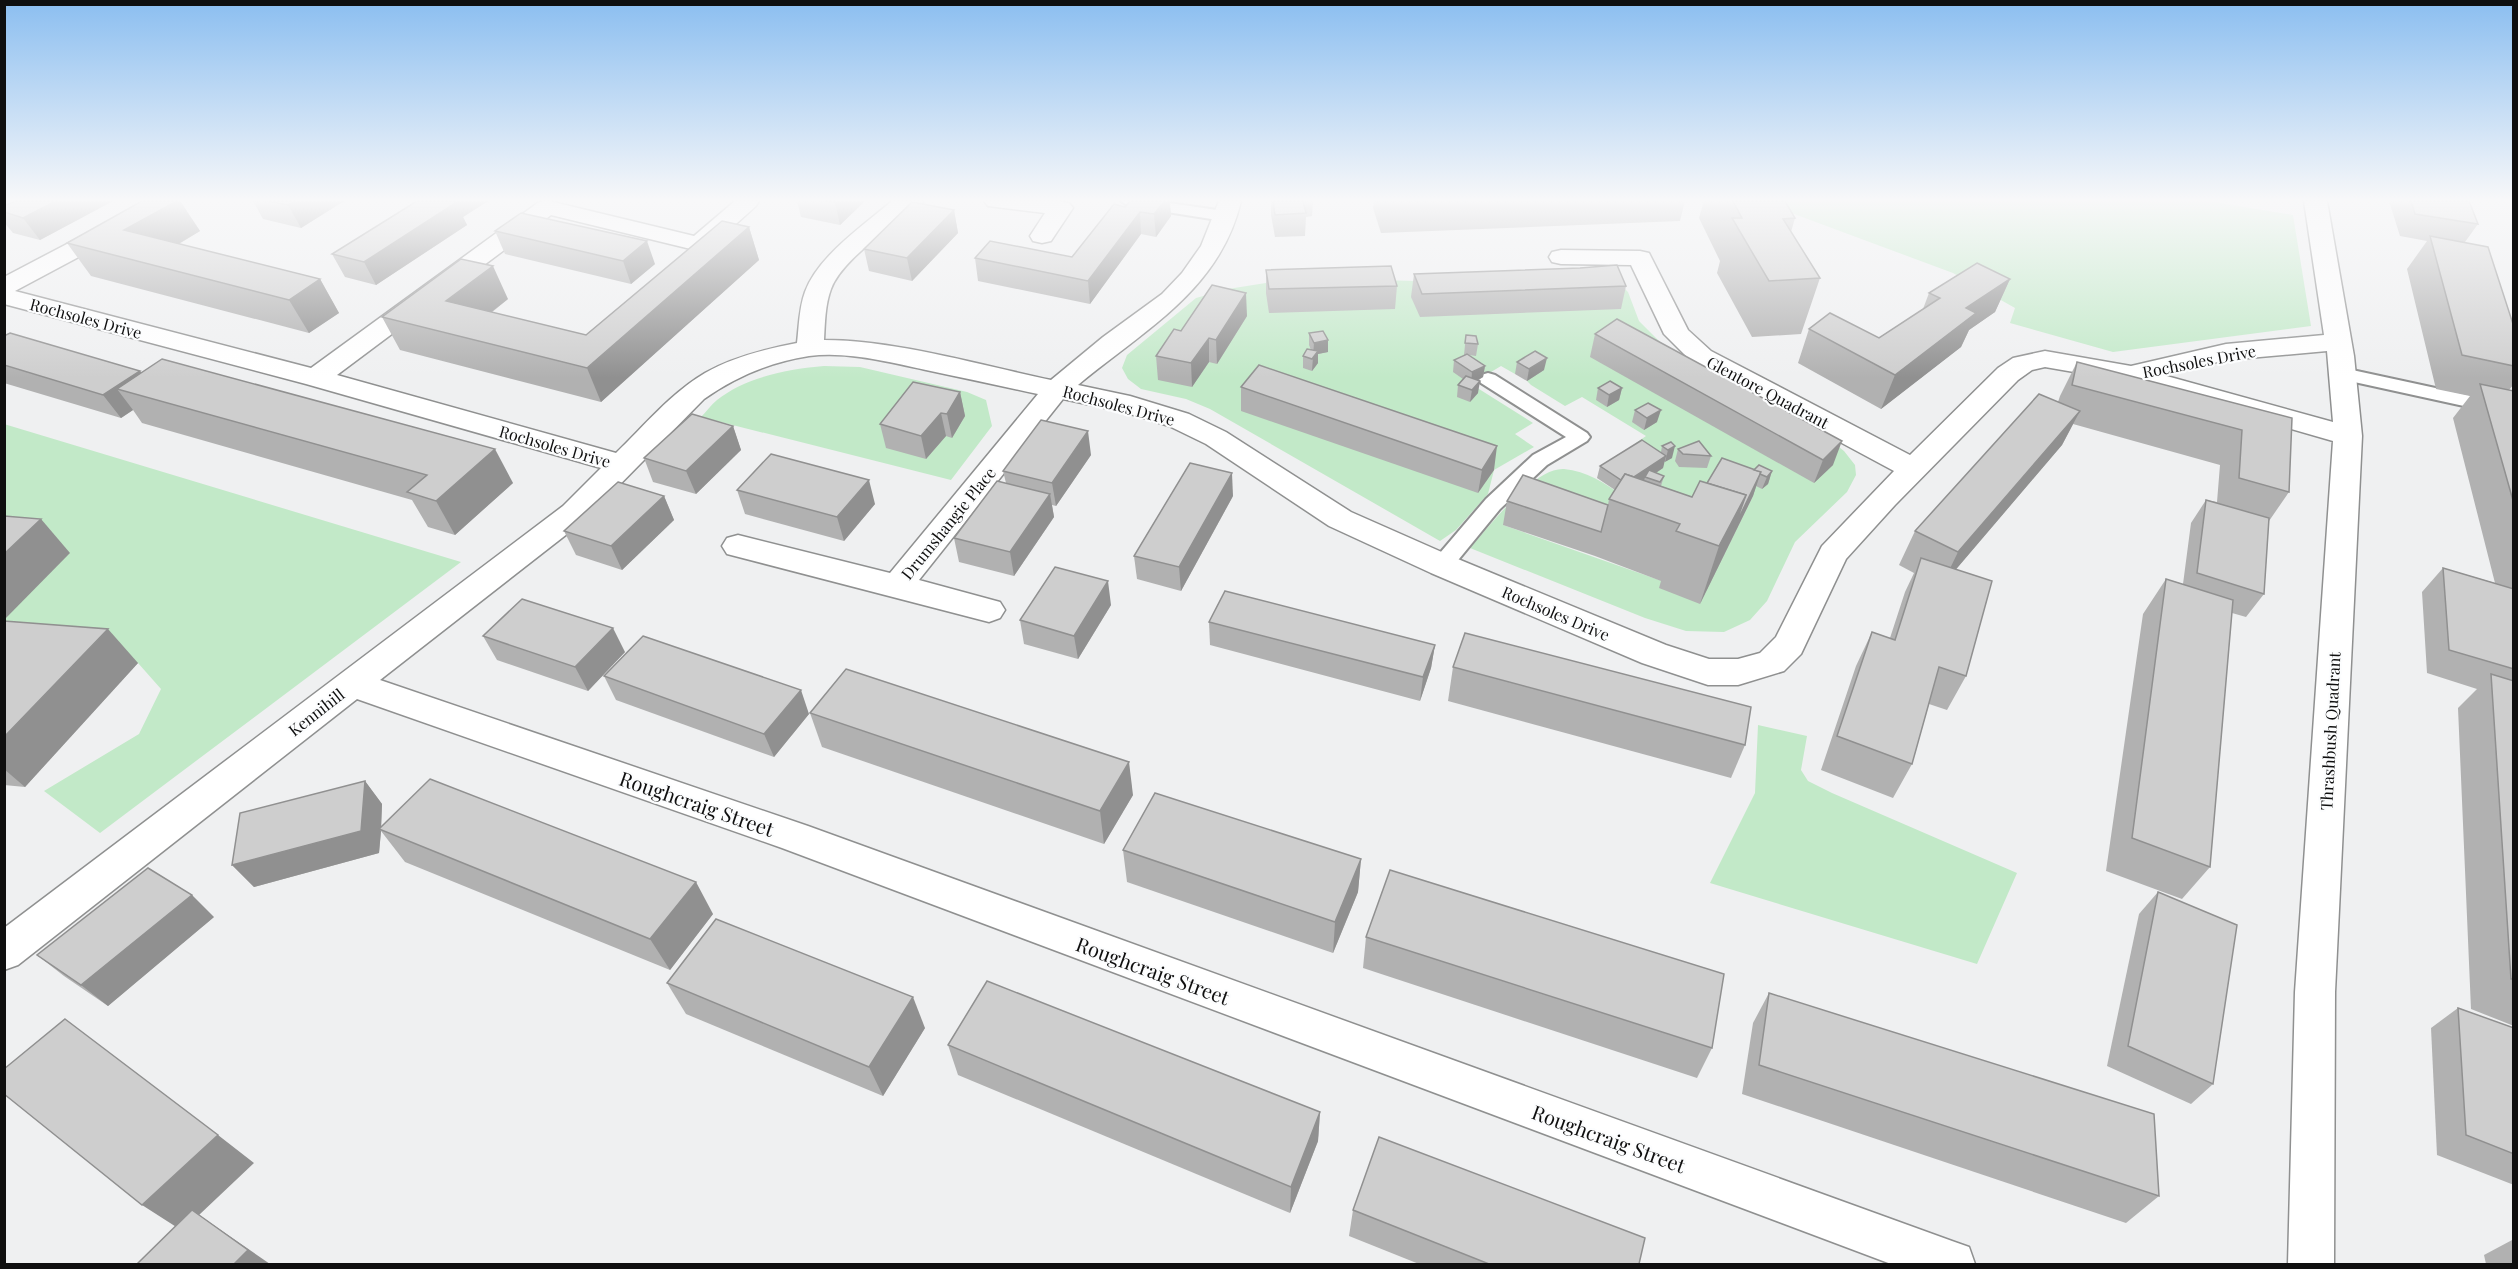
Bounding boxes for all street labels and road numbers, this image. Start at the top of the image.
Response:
street label: Rochsoles Drive [28,293,144,343]
street label: Rochsoles Drive [2141,340,2257,382]
street label: Glentore Quadrant [1703,351,1833,433]
street label: Rochsoles Drive [1061,380,1177,430]
street label: Rochsoles Drive [497,420,613,472]
street label: Drumshangie Place [896,462,1000,584]
street label: Rochsoles Drive [1499,581,1613,645]
street label: Thrashbush Quadrant [2315,651,2345,811]
street label: Kennihill [284,683,349,740]
street label: Roughcraig Street [616,764,779,842]
street label: Roughcraig Street [1072,930,1234,1011]
street label: Roughcraig Street [1528,1098,1690,1179]

